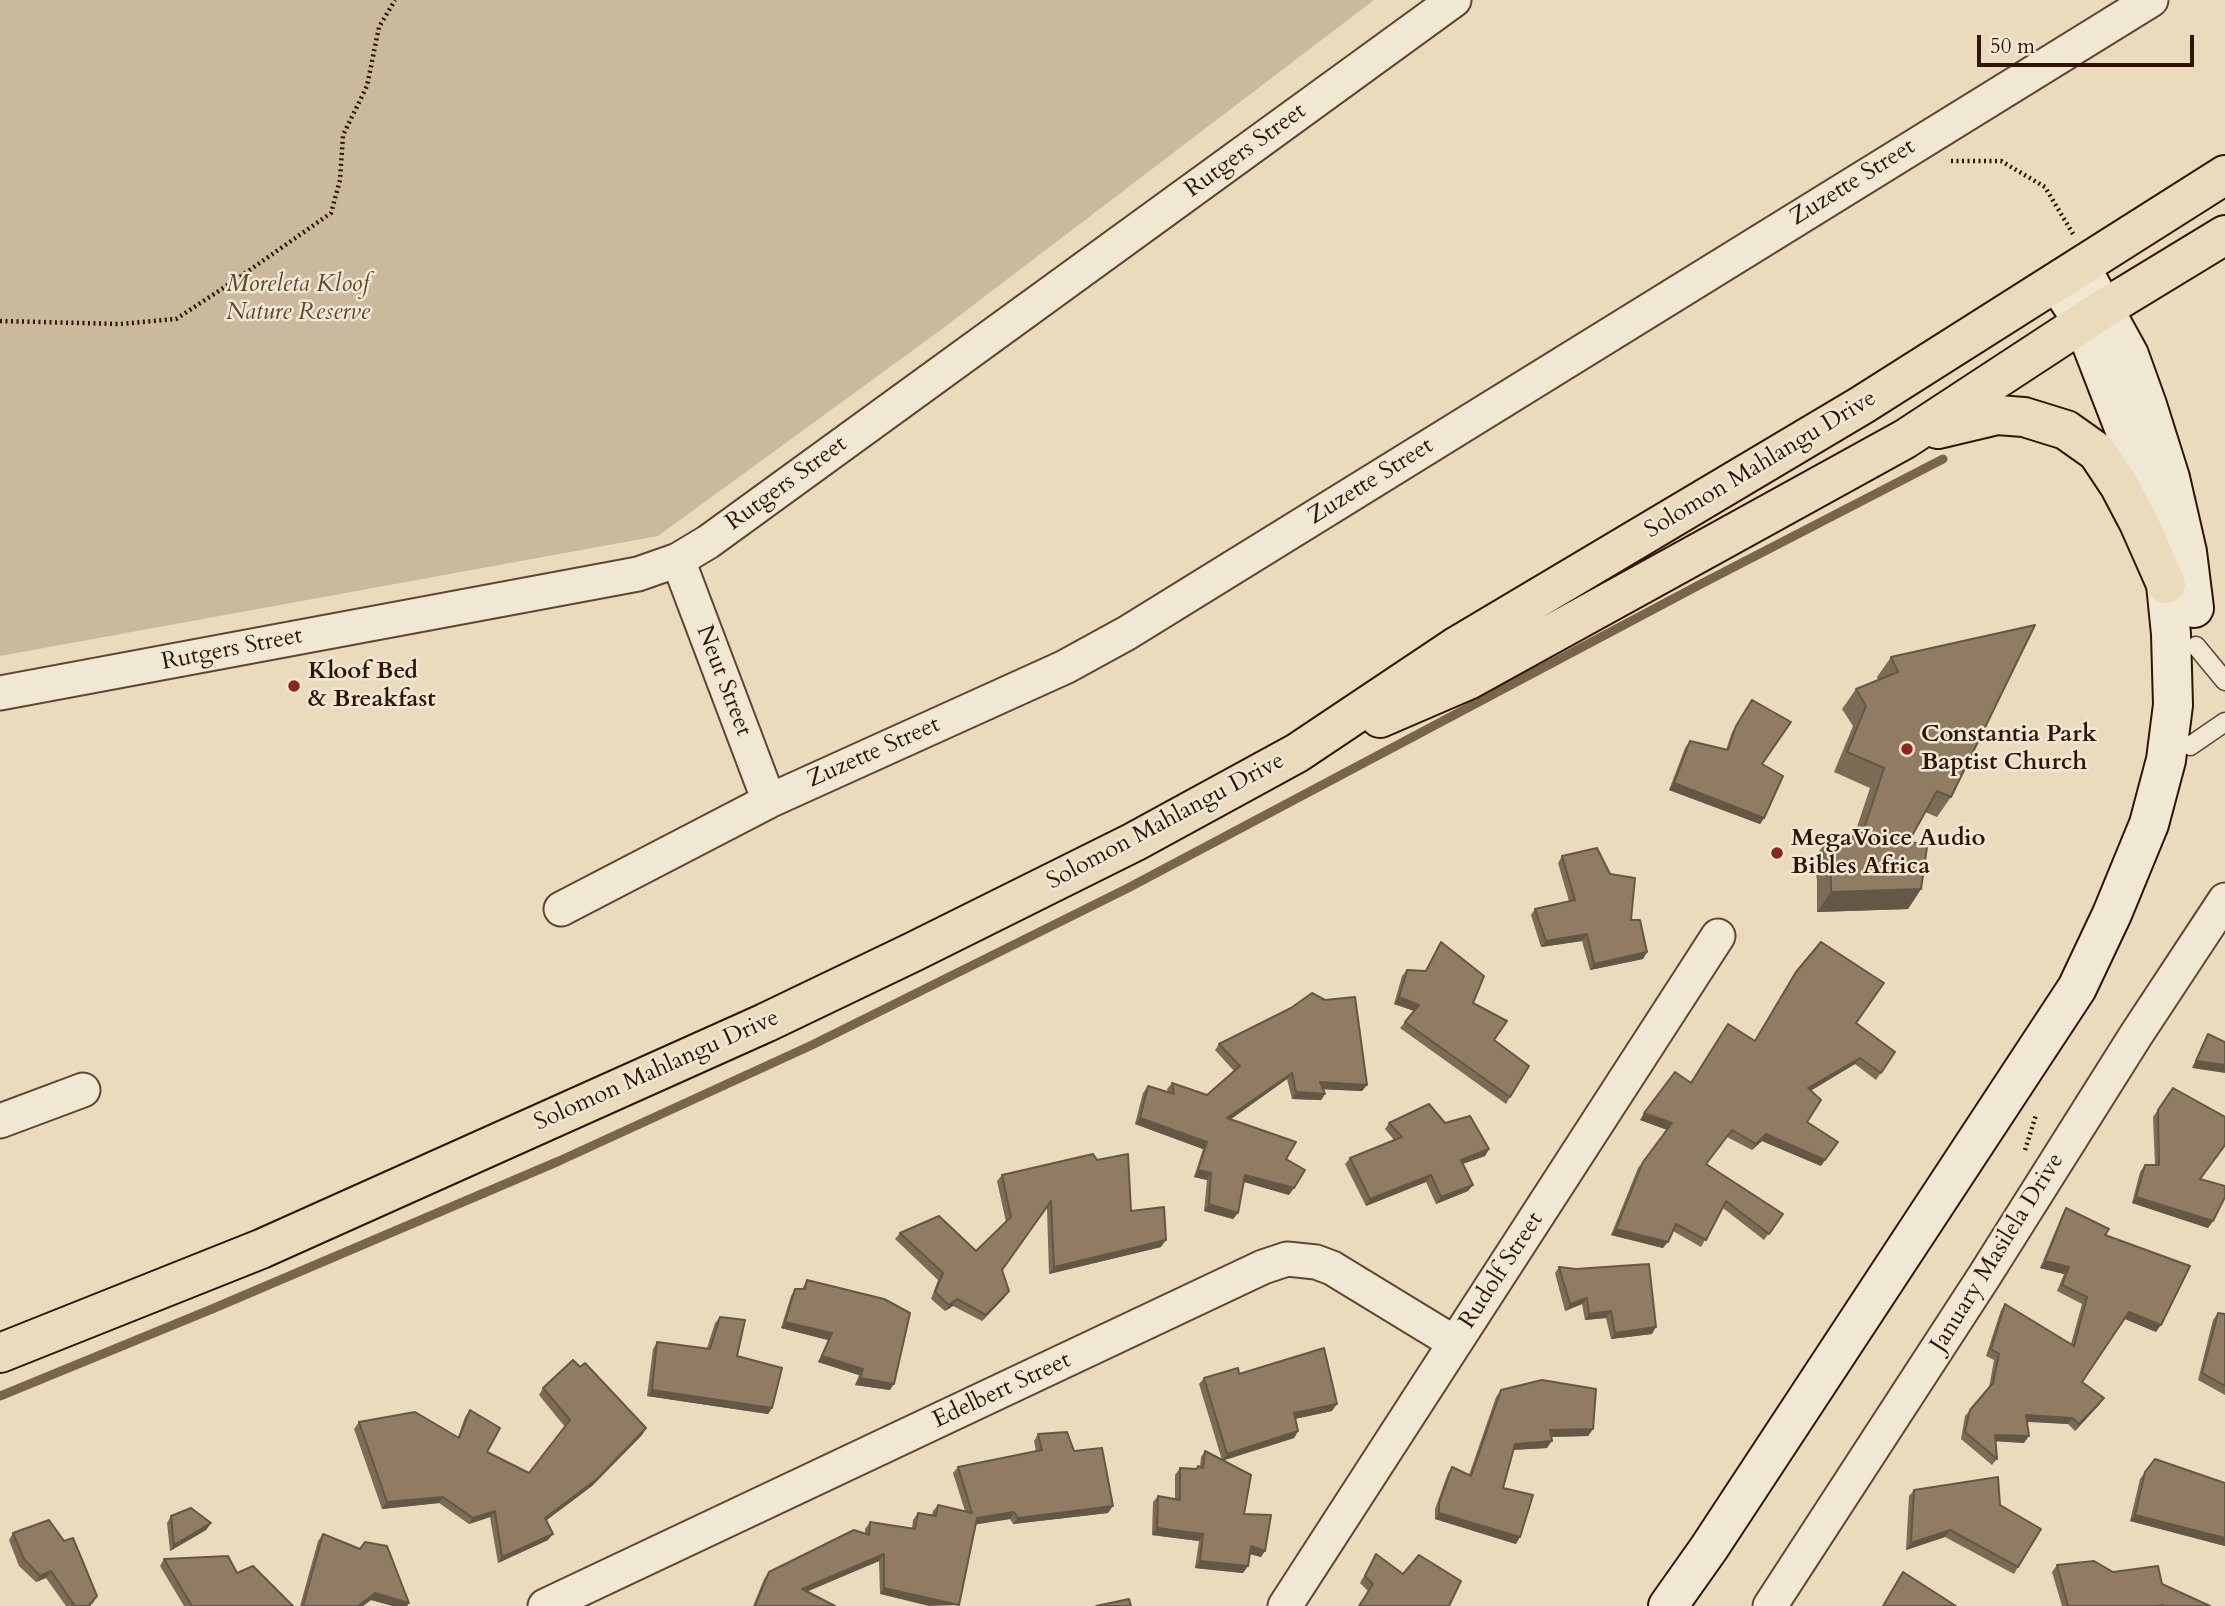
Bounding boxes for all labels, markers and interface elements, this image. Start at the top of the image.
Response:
scale bar [1980,21,2197,65]
text: 50 m [1990,32,2035,61]
street label: Rutgers Street [1180,97,1312,205]
street label: Zuzette Street [1785,133,1921,233]
park label: Moreleta Kloof Nature Reserve [226,271,370,327]
street label: Solomon Mahlangu Drive [1640,384,1882,546]
street label: Rutgers Street [721,430,853,538]
street label: Zuzette Street [1303,432,1439,532]
street label: Rutgers Street [159,622,305,678]
street label: Neut Street [689,622,757,740]
place label: Kloof Bed & Breakfast [308,658,436,714]
marker: Kloof Bed & Breakfast [286,678,302,694]
street label: Zuzette Street [803,711,945,795]
place label: Constantia Park Baptist Church [1921,721,2097,777]
marker: Constantia Park Baptist Church [1899,741,1915,757]
street label: Solomon Mahlangu Drive [1042,747,1290,897]
place label: MegaVoice Audio Bibles Africa [1791,825,1986,881]
marker: MegaVoice Audio Bibles Africa [1769,845,1785,861]
street label: Solomon Mahlangu Drive [530,1004,784,1138]
street label: January Masilela Drive [1925,1148,2071,1358]
street label: Rudolf Street [1454,1207,1550,1335]
street label: Edelbert Street [928,1346,1076,1436]

